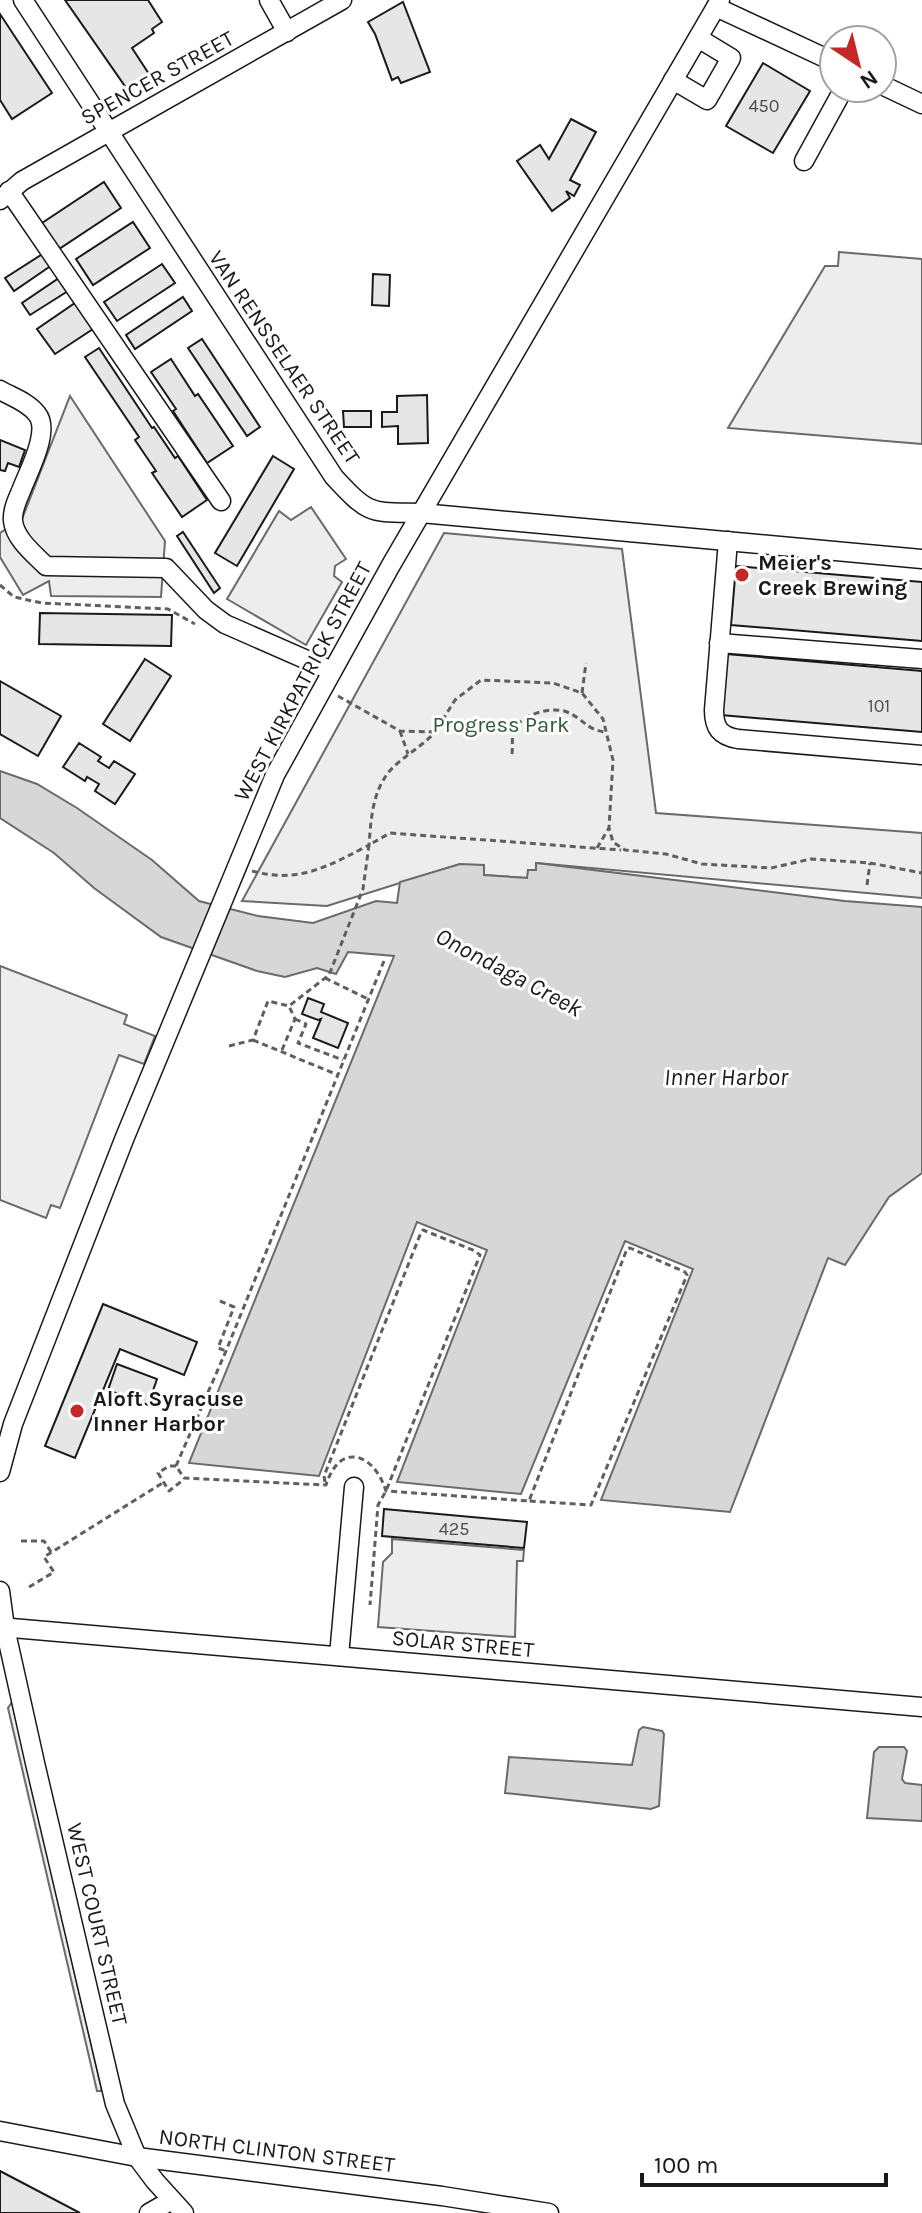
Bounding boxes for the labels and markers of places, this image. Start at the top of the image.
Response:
place label: Meier's Creek Brewing [758,550,908,601]
marker: Meier's Creek Brewing [733,566,751,584]
place label: Aloft Syracuse Inner Harbor [93,1386,244,1437]
marker: Aloft Syracuse Inner Harbor [68,1402,86,1420]

